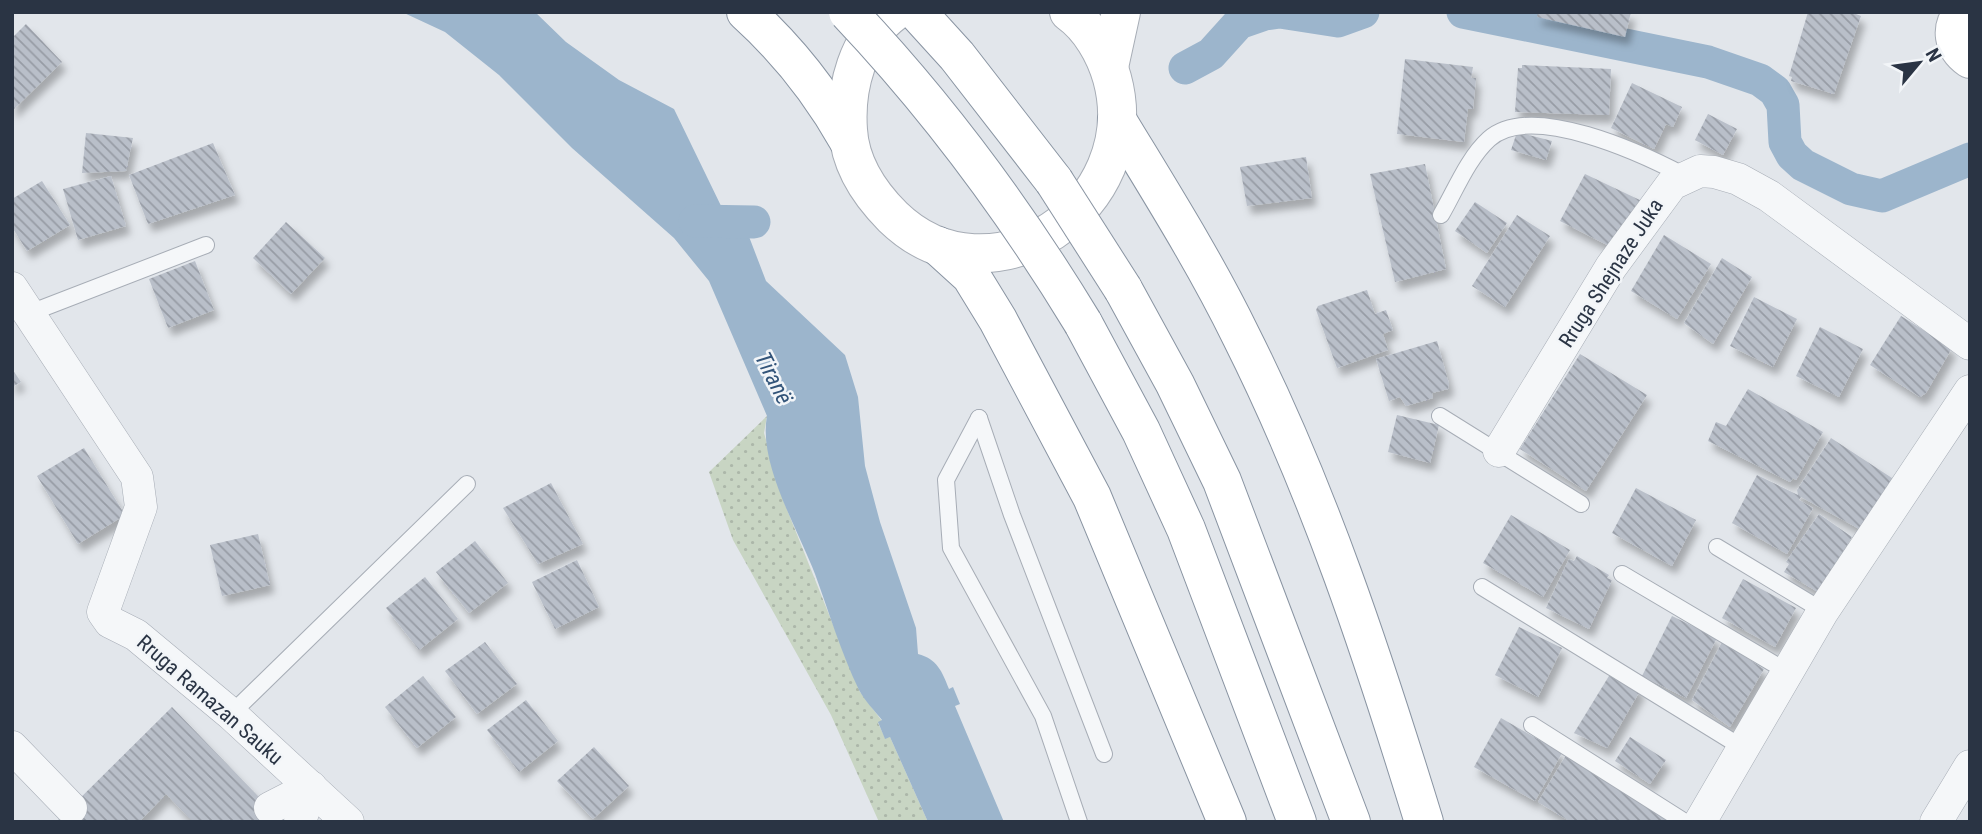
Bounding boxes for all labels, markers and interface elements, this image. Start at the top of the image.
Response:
north arrow [1884,28,1954,98]
text: N [1921,44,1946,66]
street label: Rruga Shejnaze Juka [1554,194,1668,352]
water label: Tiranë [749,348,798,409]
street label: Rruga Ramazan Sauku [132,630,288,770]

